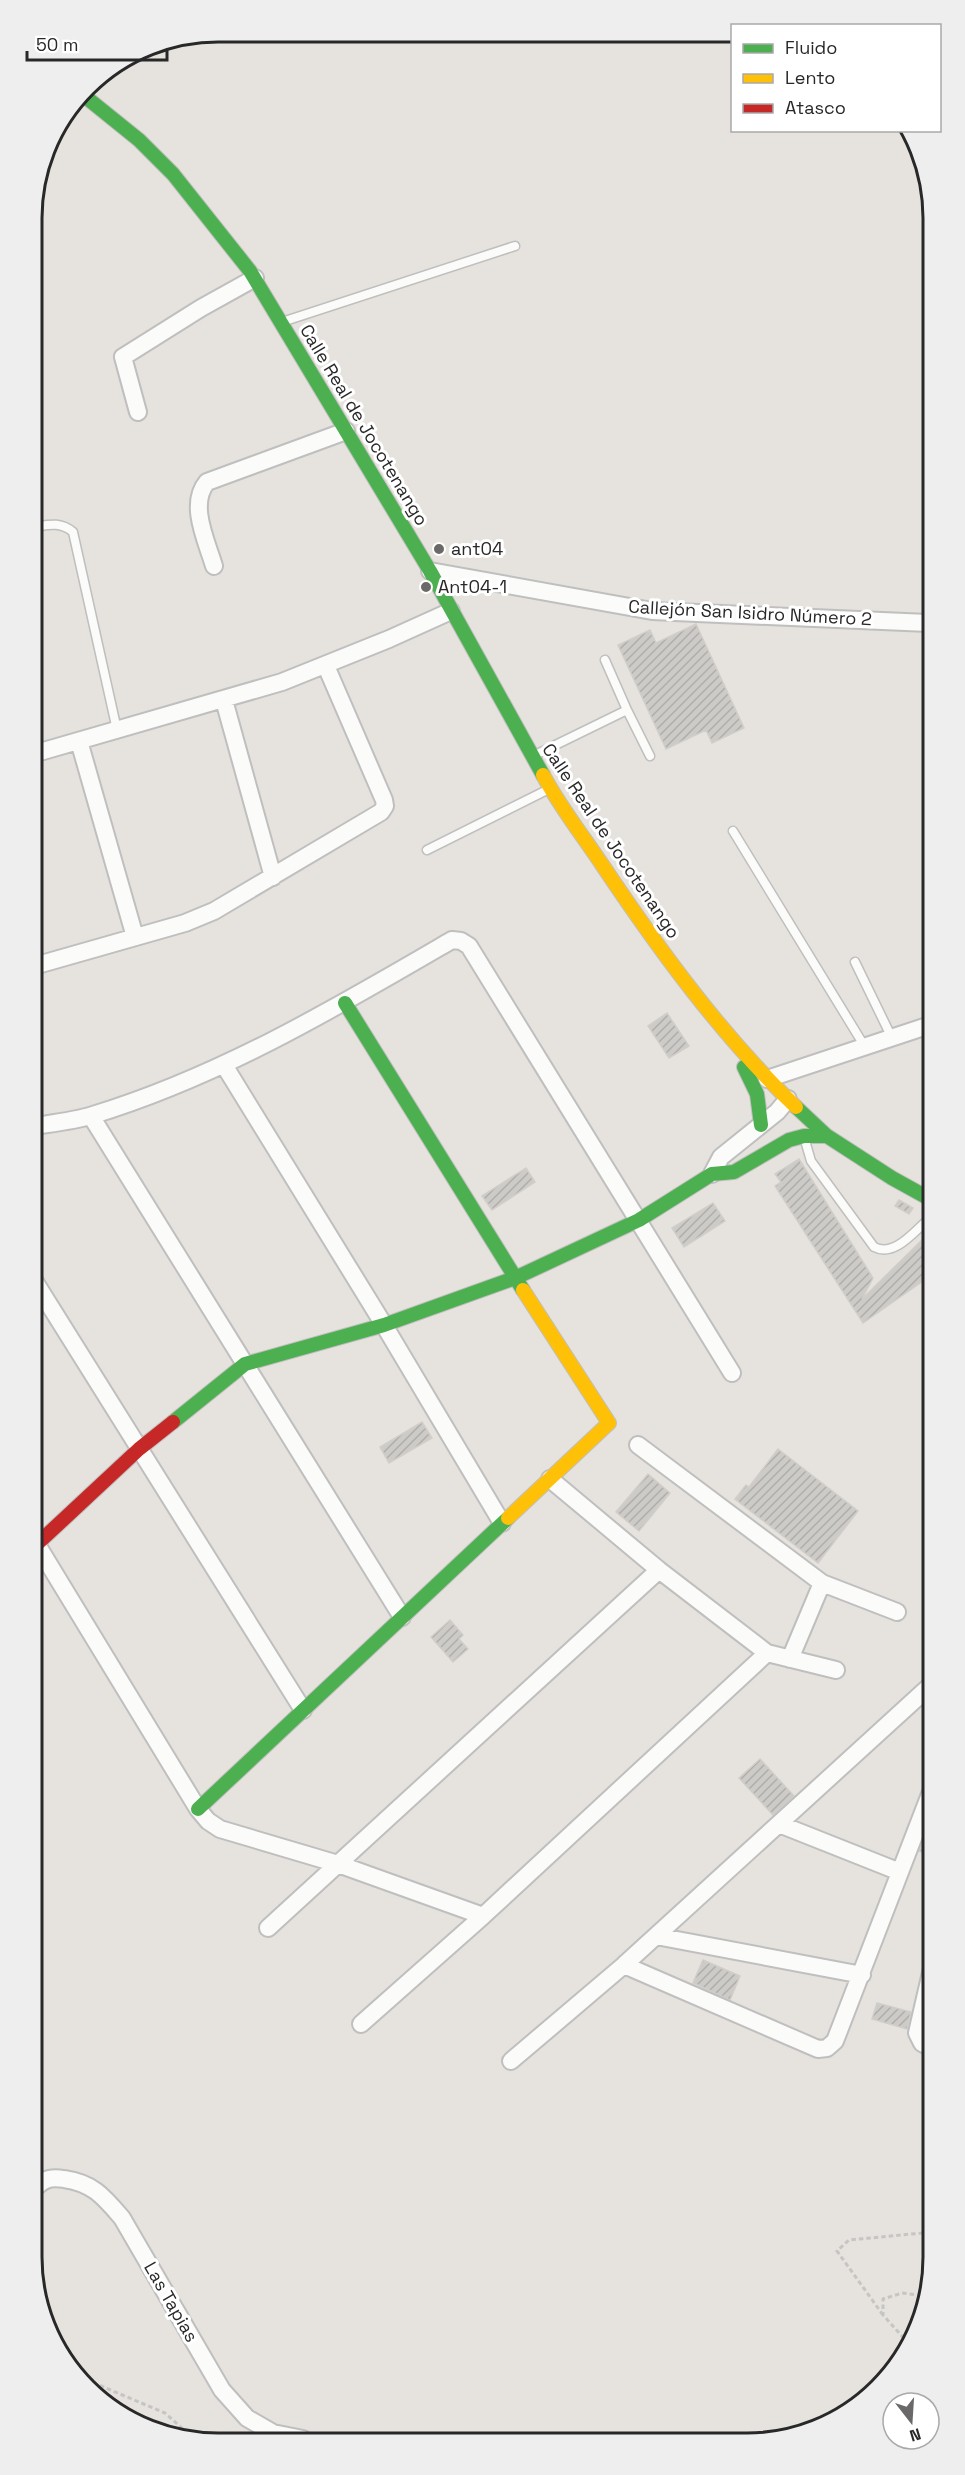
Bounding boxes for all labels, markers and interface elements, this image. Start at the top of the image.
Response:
scale bar [27,24,166,62]
legend [731,24,941,132]
text: 50 m [36,33,78,56]
text: Fluido [785,36,837,59]
text: Lento [785,66,835,89]
text: Atasco [785,96,846,119]
street label: Calle Real de Jocotenango [295,320,434,530]
place label: ant04 [451,537,503,560]
marker: ant04 [432,542,446,556]
place label: Ant04-1 [438,575,507,598]
marker: Ant04-1 [419,580,433,594]
street label: Callejón San Isidro Número 2 [628,595,872,630]
street label: Calle Real de Jocotenango [537,739,686,943]
street label: Las Tapias [139,2258,204,2346]
north arrow [881,2391,941,2451]
text: N [907,2423,923,2446]

